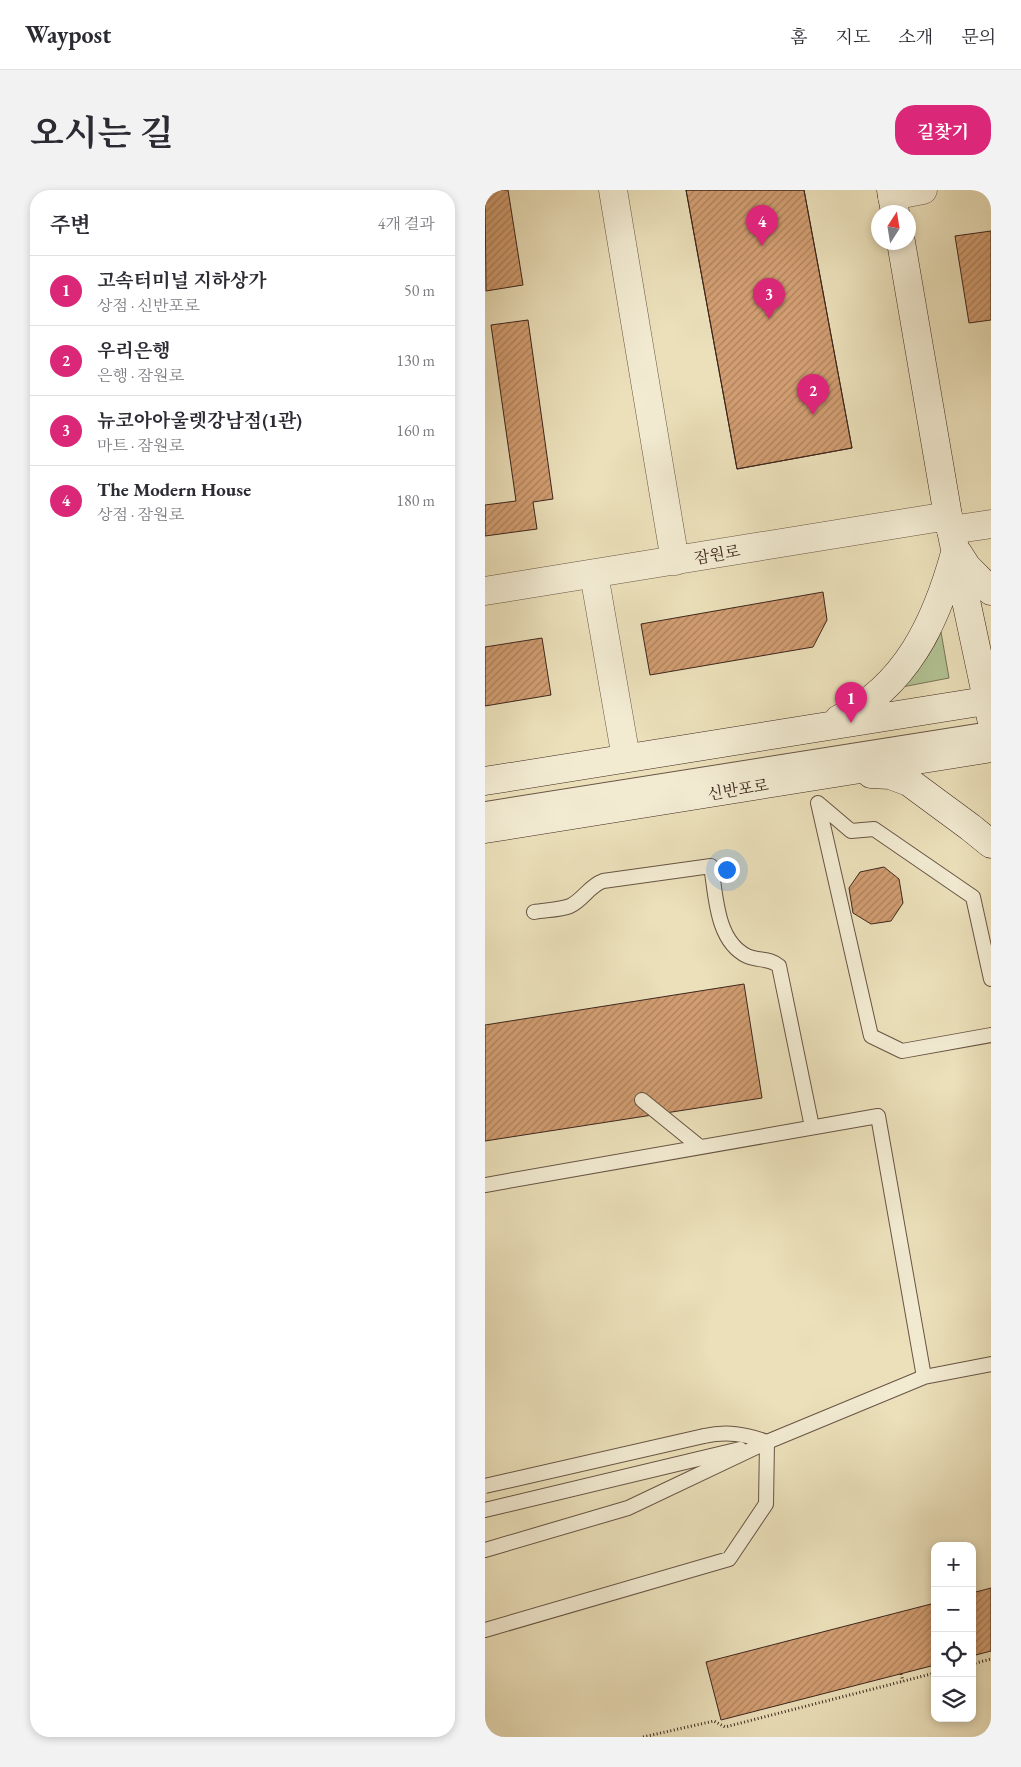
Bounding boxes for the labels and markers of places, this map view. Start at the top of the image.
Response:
pin: 4 [746,205,778,246]
pin: 3 [753,278,785,319]
pin: 2 [797,374,829,415]
pin: 1 [835,682,867,723]

